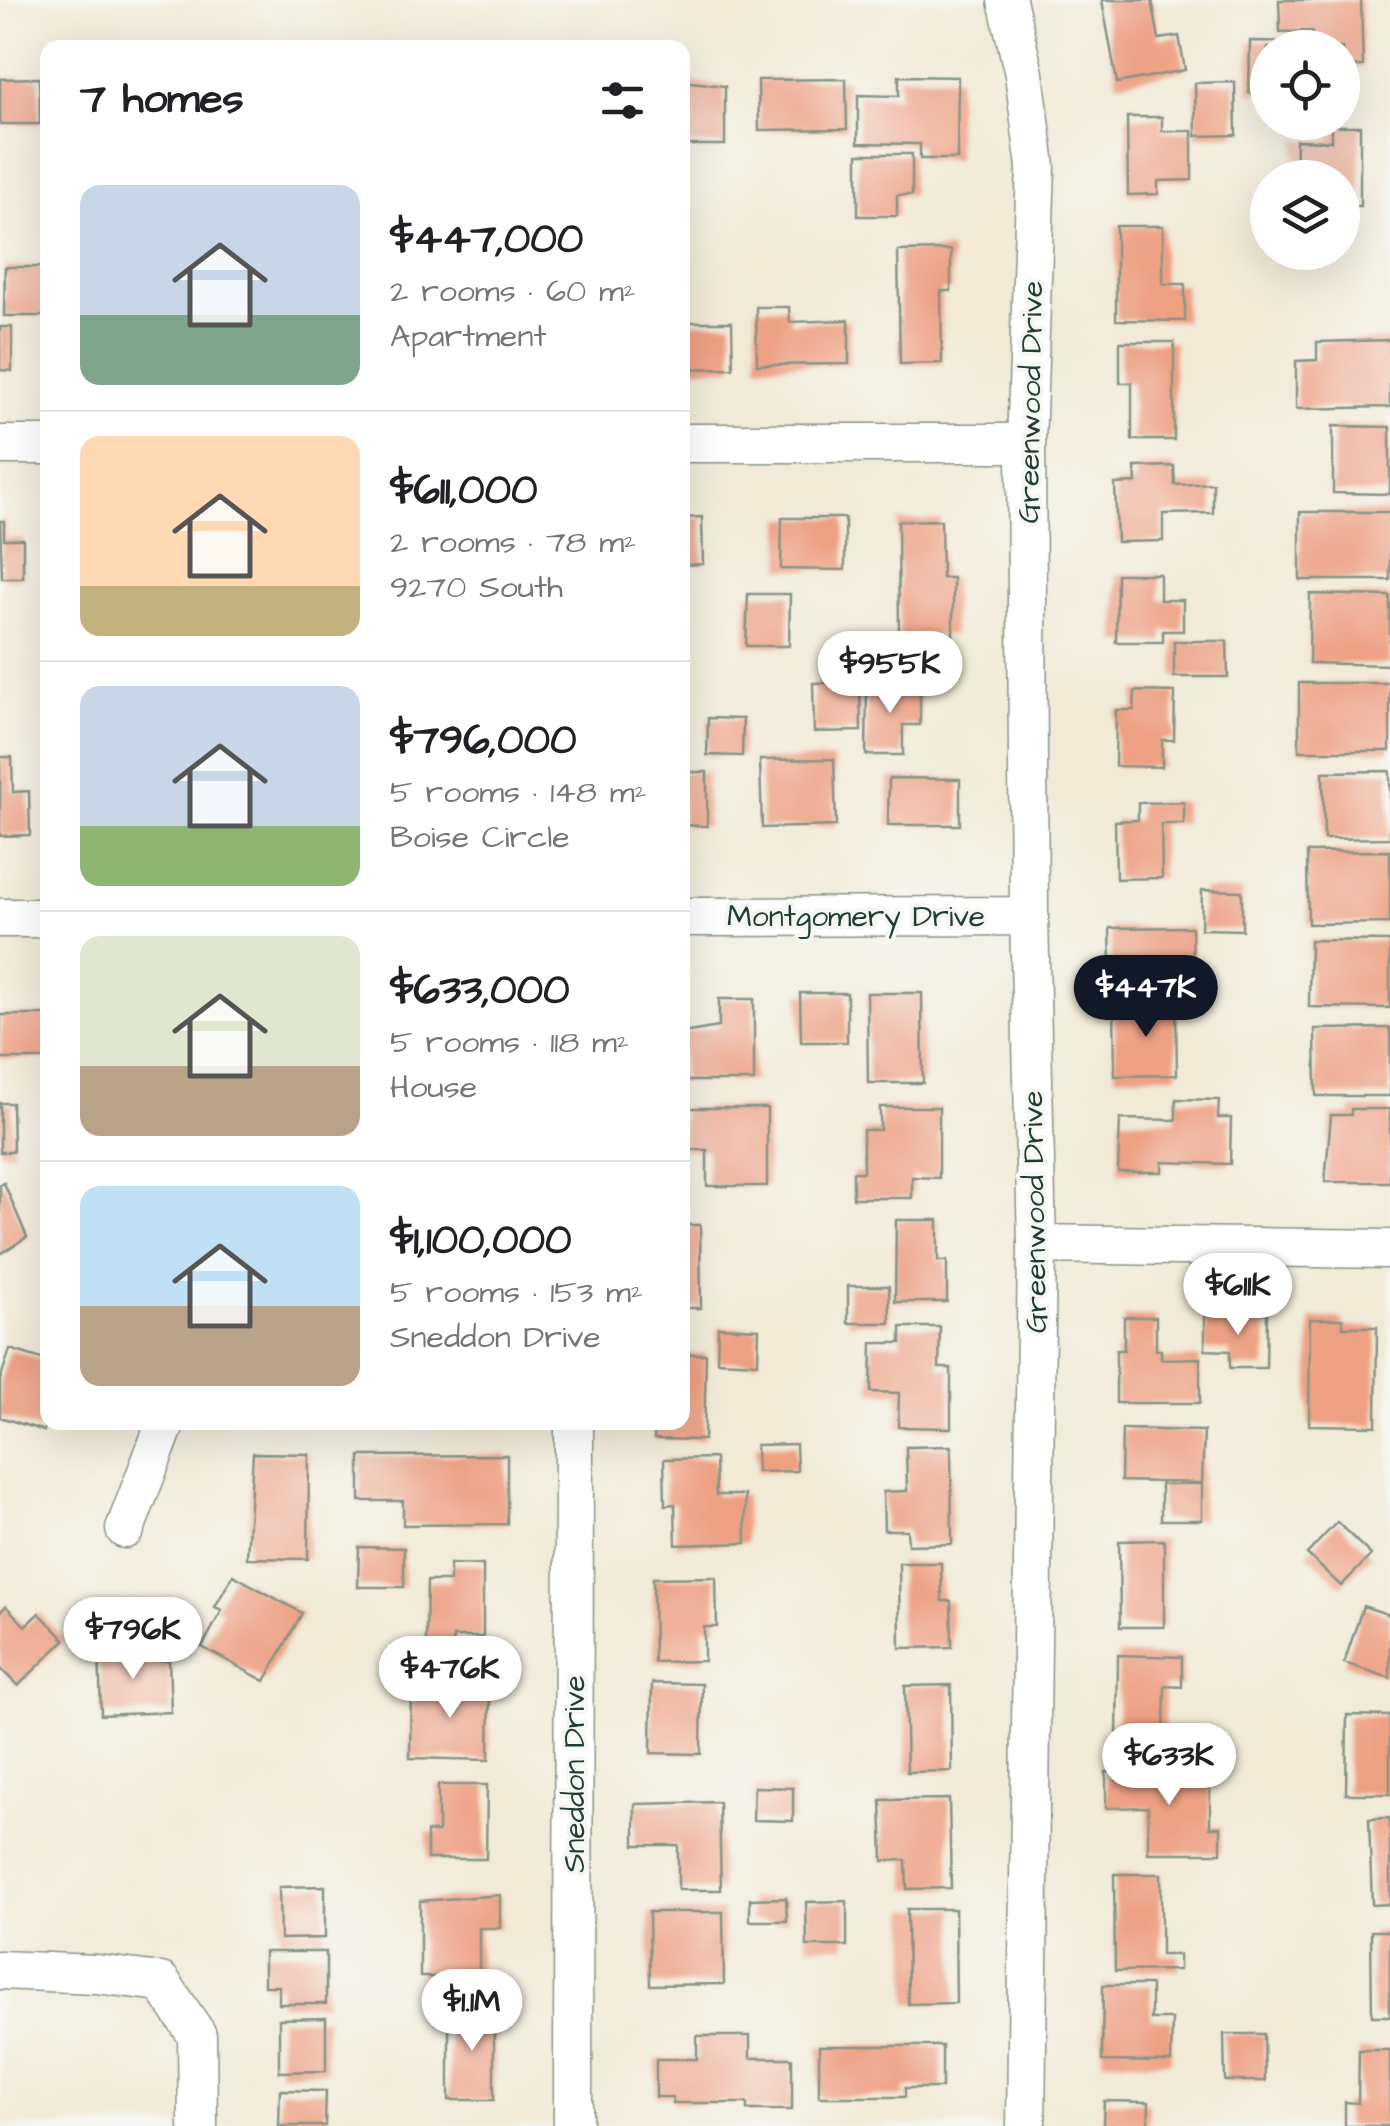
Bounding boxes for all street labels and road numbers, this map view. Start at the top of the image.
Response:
street label: Greenwood Drive [1008,280,1054,524]
street label: Montgomery Drive [727,896,985,939]
street label: Greenwood Drive [1012,1090,1058,1334]
street label: Sneddon Drive [554,1675,596,1873]

